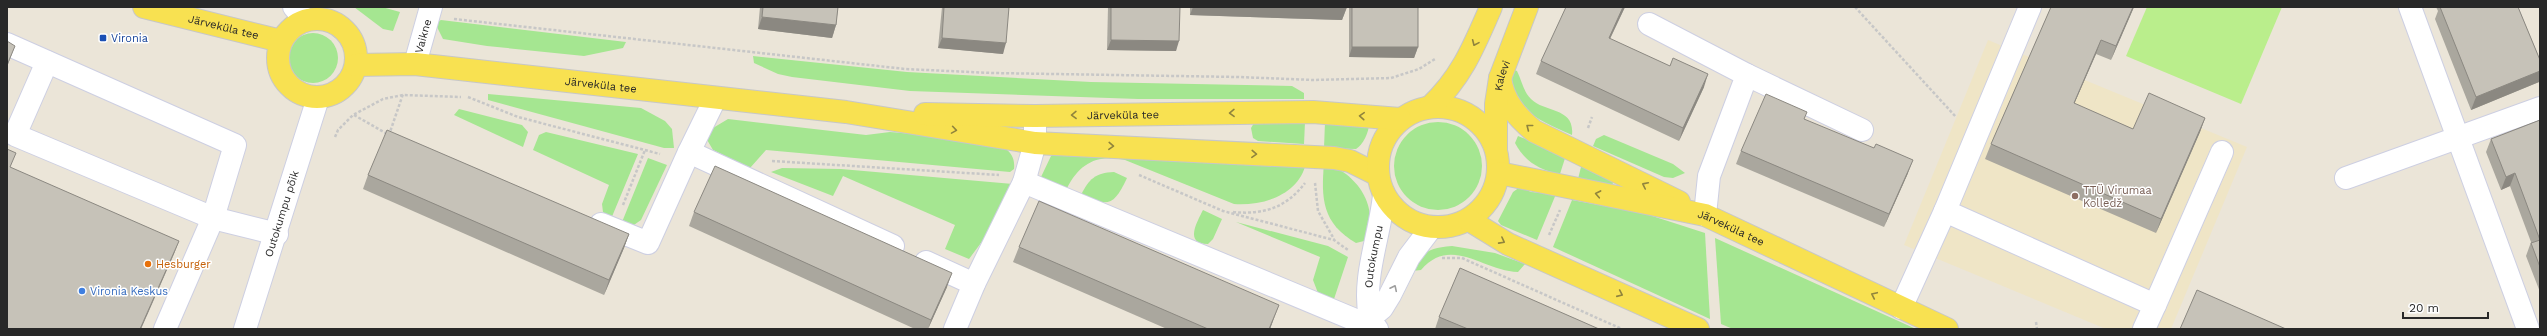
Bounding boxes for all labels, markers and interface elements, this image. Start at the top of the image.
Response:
street label: Järveküla tee [187,12,260,42]
street label: Vaikne [412,17,434,55]
place label: Vironia [111,32,148,45]
marker: Vironia [98,33,108,43]
one-way arrow [1472,38,1480,46]
street label: Kalevi [1492,58,1513,92]
street label: Järveküla tee [564,74,637,95]
street label: Järveküla tee [1087,108,1159,122]
one-way arrow [1229,109,1235,117]
one-way arrow [1071,111,1077,119]
one-way arrow [1359,111,1365,120]
one-way arrow [1526,124,1533,131]
one-way arrow [951,125,957,134]
one-way arrow [1108,142,1114,151]
one-way arrow [1251,149,1257,158]
street label: Outokumpu põik [262,169,301,258]
one-way arrow [1641,182,1649,190]
place label: TTÜ Virumaa Kolledž [2083,183,2152,210]
one-way arrow [1595,190,1601,199]
marker: TTÜ Virumaa Kolledž [2070,191,2080,201]
street label: Järveküla tee [1697,207,1766,249]
street label: Outokumpu [1362,224,1385,288]
one-way arrow [1497,236,1505,243]
place label: Hesburger [156,258,211,271]
marker: Hesburger [143,259,153,269]
place label: Vironia Keskus [90,285,168,298]
one-way arrow [1389,285,1397,292]
marker: Vironia Keskus [77,286,87,296]
one-way arrow [1616,289,1624,297]
one-way arrow [1871,292,1878,300]
scale bar [2403,294,2488,320]
text: 20 m [2409,301,2439,315]

